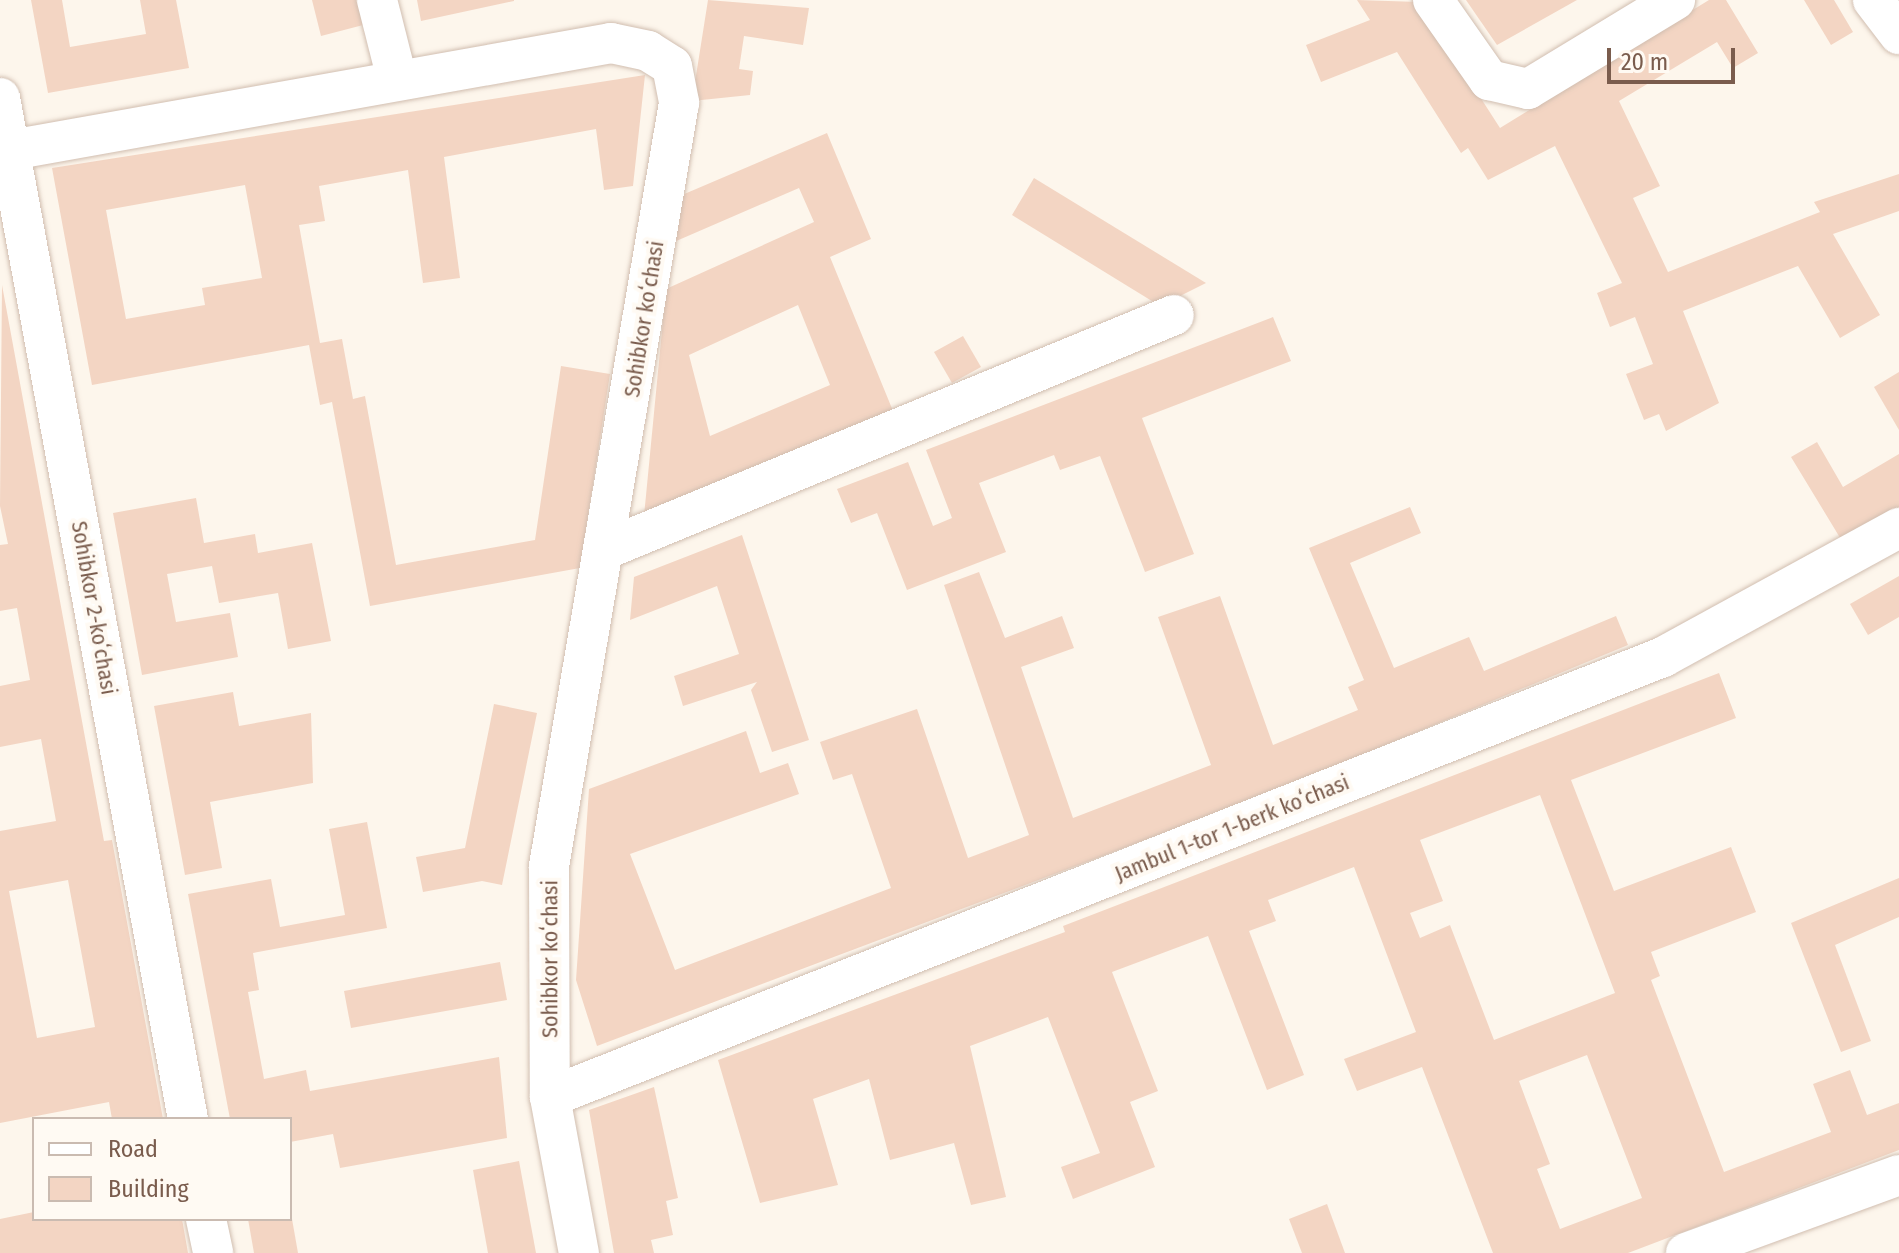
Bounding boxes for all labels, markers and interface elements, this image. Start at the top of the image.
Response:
scale bar [1611,32,1739,82]
text: 20 m [1621,48,1668,76]
street label: Sohibkor koʻchasi [619,239,669,399]
street label: Sohibkor 2-koʻchasi [66,519,122,697]
street label: Jambul 1-tor 1-berk koʻchasi [1111,769,1353,887]
street label: Sohibkor koʻchasi [537,880,563,1038]
legend [32,1117,292,1221]
text: Road [108,1135,158,1163]
text: Building [108,1175,189,1203]

